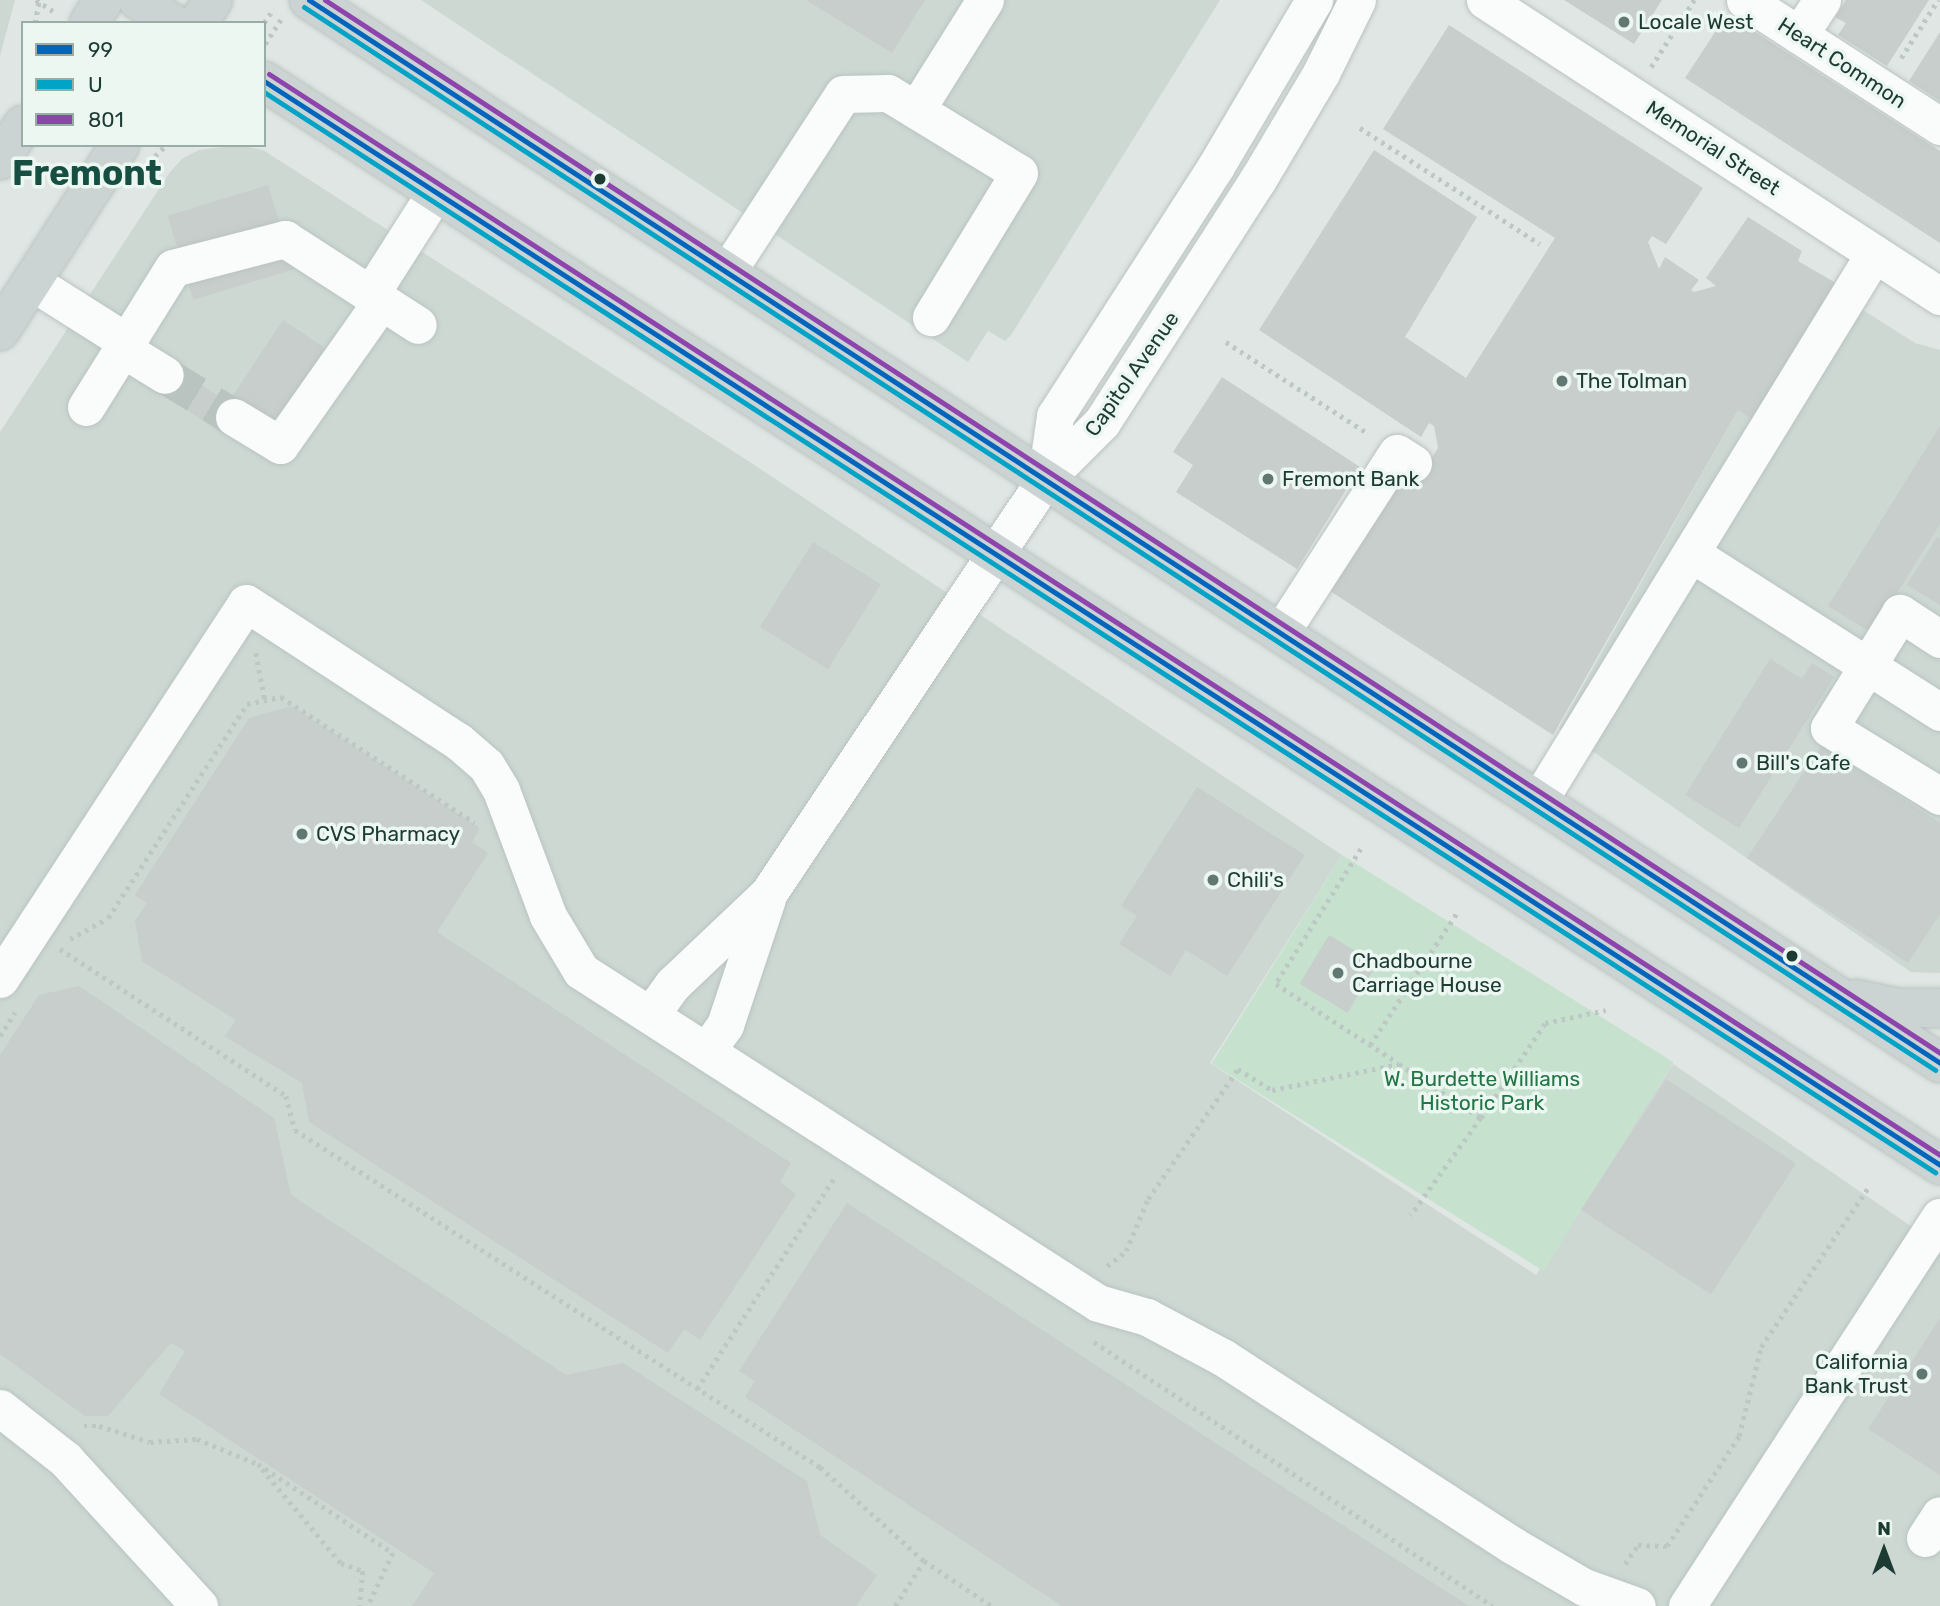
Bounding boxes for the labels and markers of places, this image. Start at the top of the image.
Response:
place label: Locale West [1638,9,1754,35]
marker: Locale West [1616,14,1632,30]
unlabelled marker [593,172,607,186]
place label: The Tolman [1576,368,1688,394]
marker: The Tolman [1554,373,1570,389]
place label: Fremont Bank [1282,466,1419,492]
marker: Fremont Bank [1260,471,1276,487]
place label: Bill's Cafe [1756,750,1850,776]
marker: Bill's Cafe [1734,755,1750,771]
place label: CVS Pharmacy [316,821,460,847]
marker: CVS Pharmacy [294,826,310,842]
place label: Chili's [1227,867,1284,893]
marker: Chili's [1205,872,1221,888]
place label: Chadbourne Carriage House [1352,948,1502,998]
unlabelled marker [1785,949,1799,963]
marker: Chadbourne Carriage House [1330,965,1346,981]
place label: California Bank Trust [1804,1349,1908,1399]
marker: California Bank Trust [1914,1366,1930,1382]

